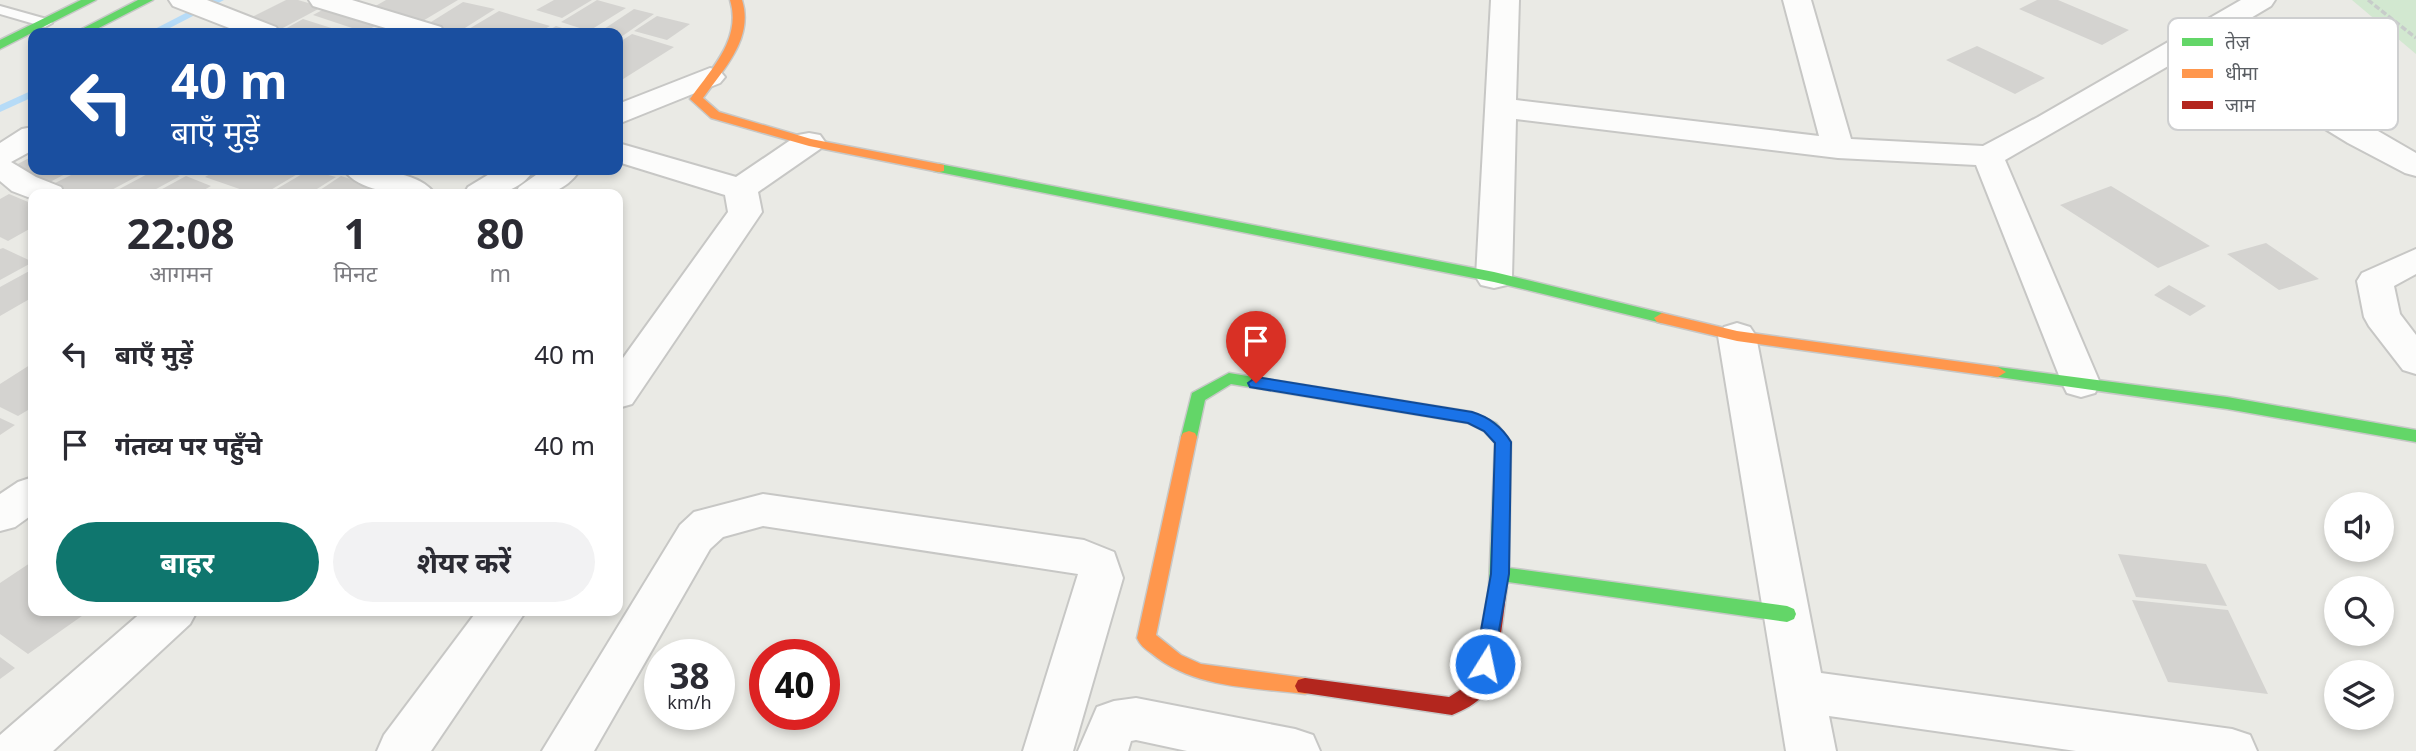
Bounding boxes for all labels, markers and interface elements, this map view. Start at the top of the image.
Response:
legend [2168,18,2398,130]
text: तेज़ [2225,29,2251,55]
text: 40 m [171,47,288,113]
icon: left [56,56,147,147]
text: धीमा [2225,60,2259,86]
text: जाम [2225,92,2256,118]
text: बाएँ मुड़ें [171,110,260,153]
text: 22:08 [127,204,235,261]
text: 1 [343,204,367,261]
text: 80 [476,204,524,261]
text: आगमन [149,257,212,289]
text: मिनट [333,257,377,289]
text: m [489,257,511,289]
pin [1226,311,1286,383]
icon: arrive [1237,322,1275,360]
icon: left [56,335,94,373]
text: बाएँ मुड़ें [115,336,193,372]
text: 40 m [534,336,595,372]
icon: arrive [56,426,94,464]
text: गंतव्य पर पहुँचे [115,427,262,463]
text: 40 m [534,427,595,463]
map controls [2324,492,2394,730]
button: sound [2324,492,2394,562]
button: बाहर [56,522,319,602]
button: शेयर करें [333,522,595,602]
button: search [2324,576,2394,646]
position arrow [1448,627,1522,701]
speed limit sign: 40 [749,639,840,730]
text: 38 [669,652,710,699]
button: layers [2324,660,2394,730]
text: km/h [667,690,712,714]

